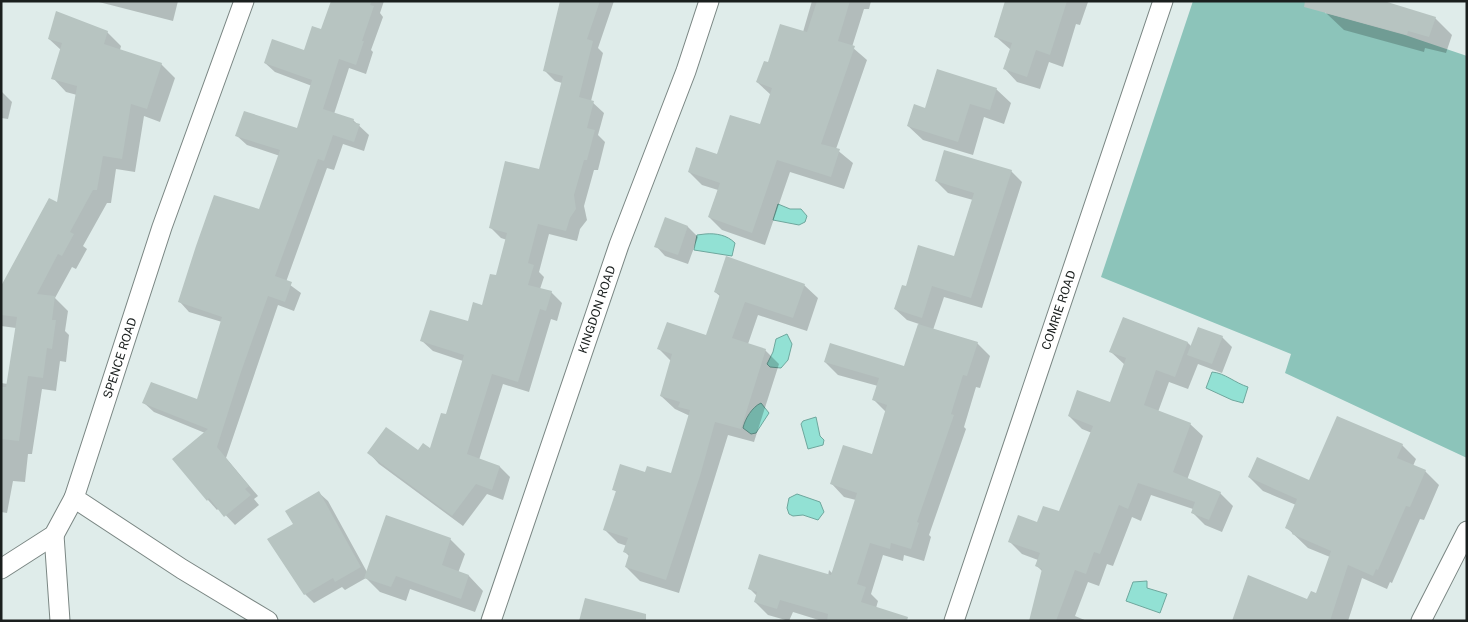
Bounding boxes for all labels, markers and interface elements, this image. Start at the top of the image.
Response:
street label: KINGDON ROAD [576,264,618,355]
street label: COMRIE ROAD [1039,269,1079,352]
street label: SPENCE ROAD [100,316,140,400]

